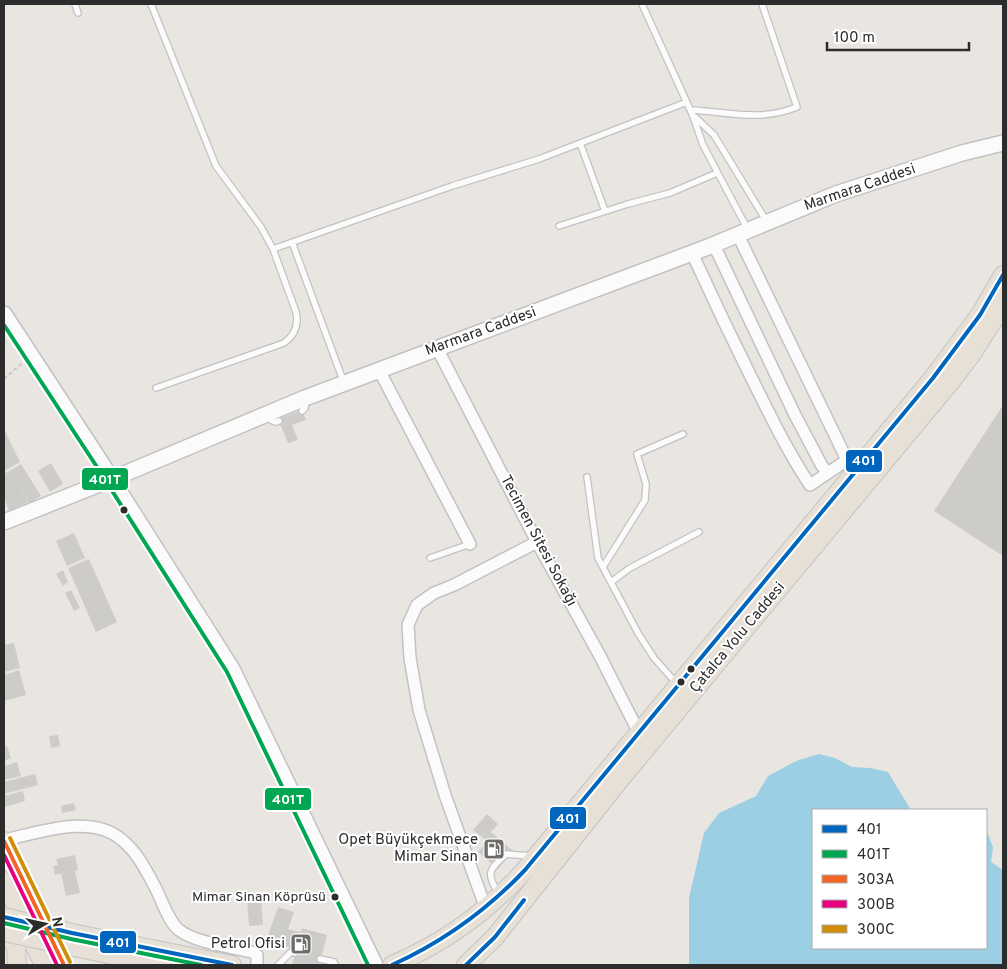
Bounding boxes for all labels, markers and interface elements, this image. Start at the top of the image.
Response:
scale bar [827,20,970,52]
text: 100 m [834,29,875,48]
street label: Marmara Caddesi [802,160,918,216]
street label: Marmara Caddesi [423,303,539,361]
line badge: 401 [845,449,883,473]
text: 401 [852,453,876,470]
line badge: 401T [81,467,129,491]
text: 401T [89,472,121,489]
street label: Tecimen Sitesi Sokağı [495,472,581,610]
unlabelled marker [119,505,129,515]
street label: Çatalca Yolu Caddesi [686,579,790,697]
unlabelled marker [686,664,696,674]
unlabelled marker [676,677,686,687]
line badge: 401T [264,787,312,811]
text: 401T [272,792,304,809]
line badge: 401 [549,806,587,830]
legend [812,809,987,949]
text: 401 [556,811,580,828]
text: 401 [857,821,882,840]
place label: Opet Büyükçekmece Mimar Sinan [338,831,478,867]
fuel station icon: Opet Büyükçekmece Mimar Sinan [482,837,506,861]
text: 401T [857,846,890,865]
text: 303A [857,871,895,890]
place label: Mimar Sinan Köprüsü [192,889,326,906]
marker: Mimar Sinan Köprüsü [330,892,340,902]
text: 300B [857,896,895,915]
north arrow [20,899,70,949]
text: N [47,916,66,929]
text: 300C [857,921,895,940]
line badge: 401 [99,930,137,954]
fuel station icon: Petrol Ofisi [289,932,313,956]
text: 401 [106,935,130,952]
place label: Petrol Ofisi [211,935,285,954]

